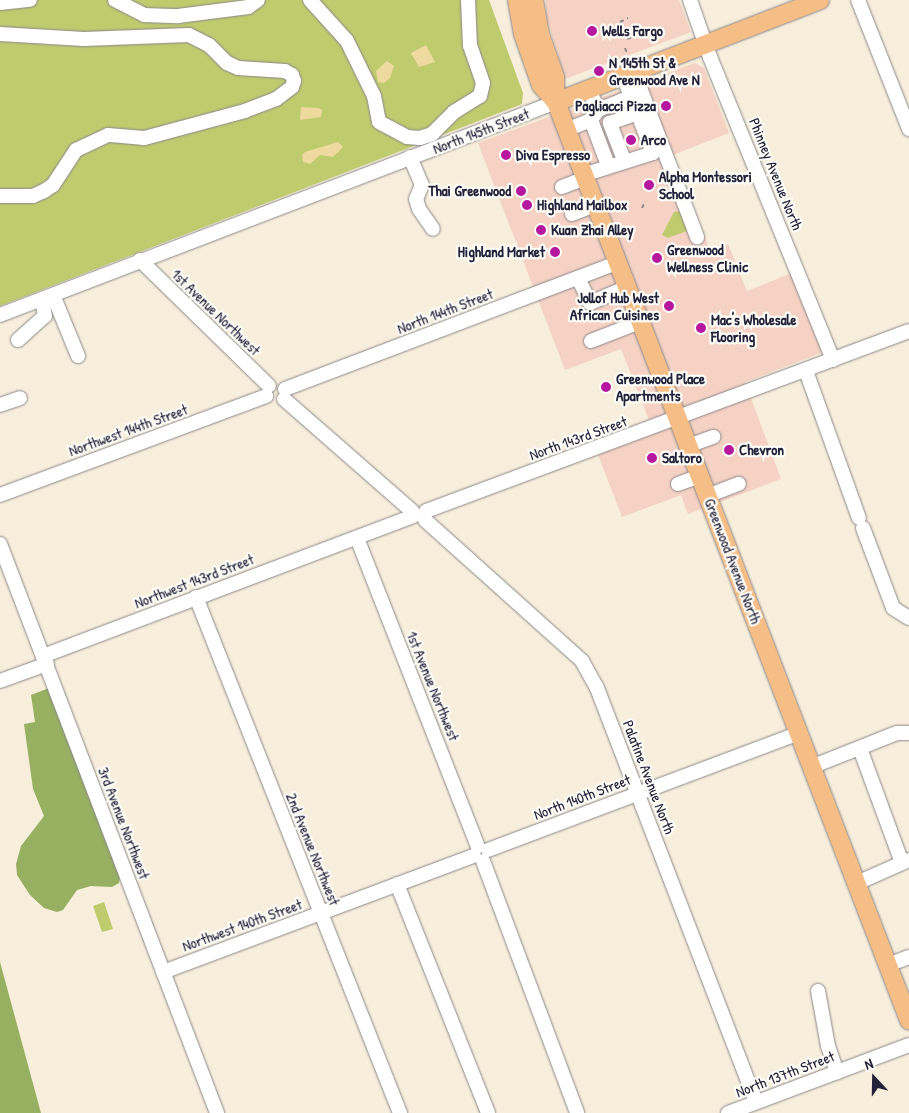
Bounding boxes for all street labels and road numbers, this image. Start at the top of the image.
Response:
street label: North 145th Street [430,104,532,158]
street label: Phinney Avenue North [745,115,807,233]
street label: 1st Avenue Northwest [168,265,264,359]
street label: North 144th Street [395,284,495,338]
street label: Northwest 144th Street [66,400,190,460]
street label: North 143rd Street [527,412,629,464]
street label: Greenwood Avenue North [701,496,765,626]
street label: Northwest 143rd Street [132,550,256,612]
street label: 1st Avenue Northwest [403,629,463,743]
street label: Palatine Avenue North [619,718,679,836]
street label: 3rd Avenue Northwest [94,765,154,881]
street label: North 140th Street [531,770,633,824]
street label: 2nd Avenue Northwest [282,790,344,908]
street label: Northwest 140th Street [180,895,304,955]
street label: North 137th Street [733,1047,837,1101]

